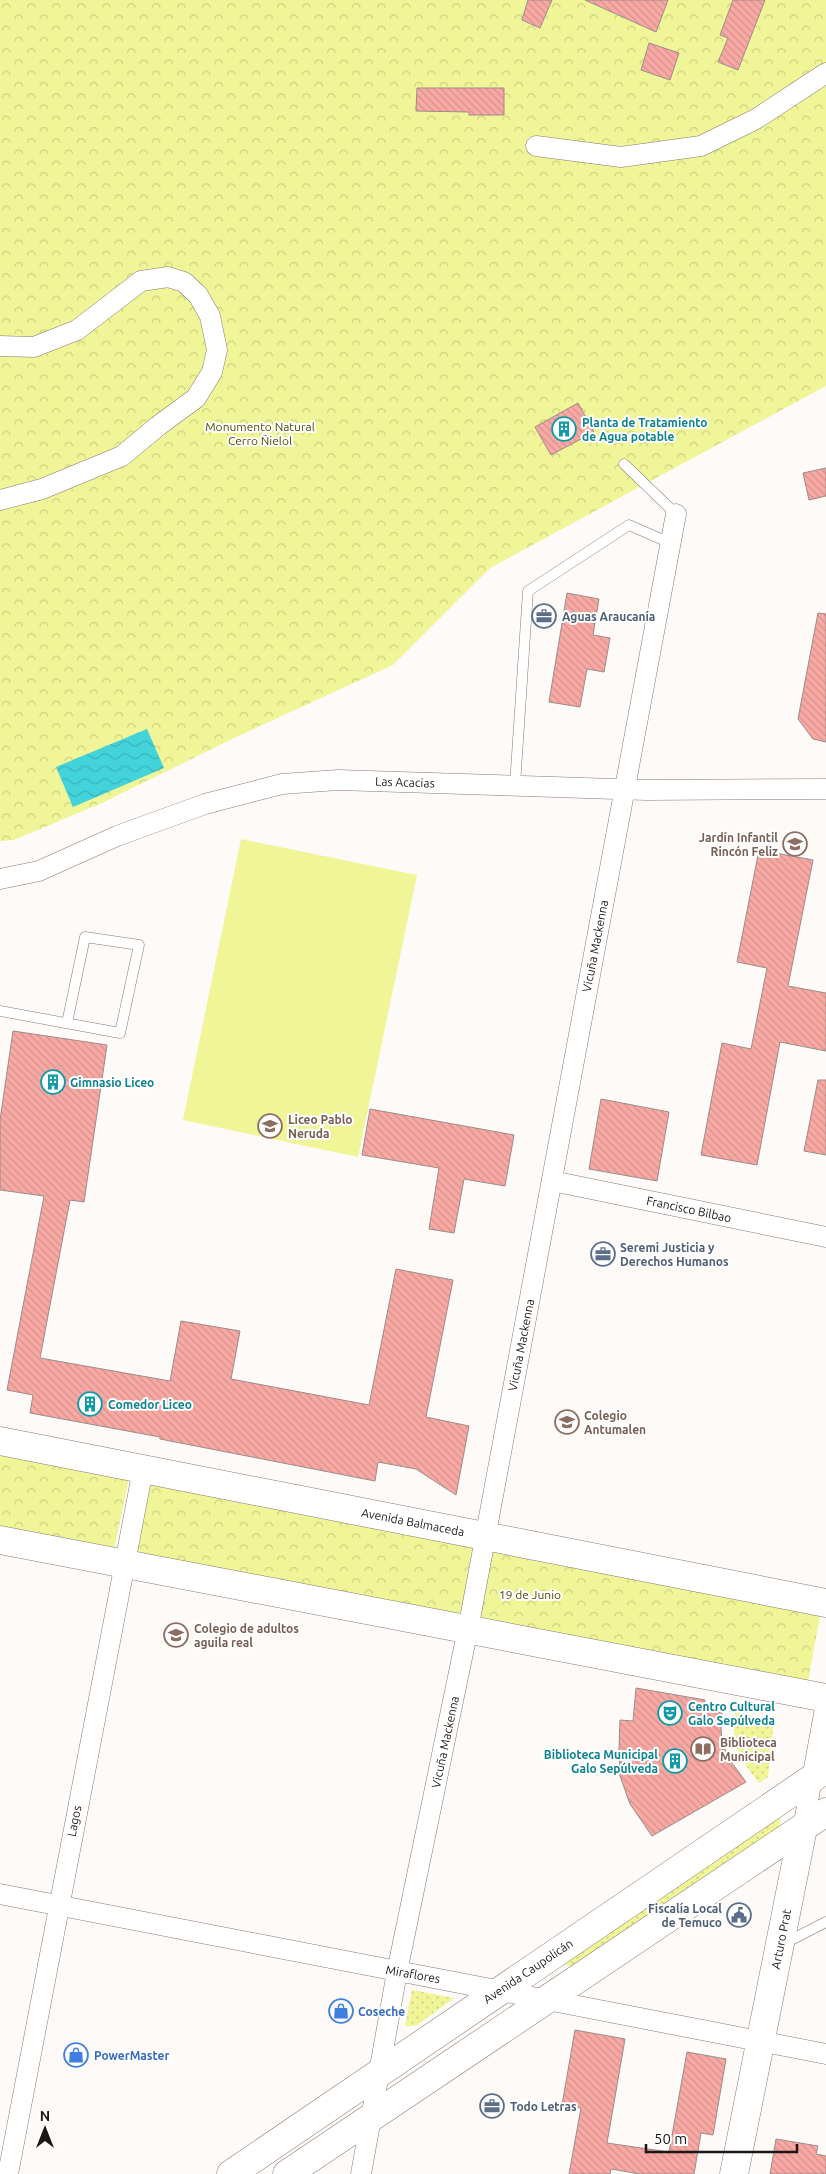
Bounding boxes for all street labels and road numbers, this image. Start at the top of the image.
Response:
street label: Las Acacias [375,774,435,790]
street label: Vicuña Mackenna [580,899,610,993]
street label: Francisco Bilbao [645,1194,733,1224]
street label: Vicuña Mackenna [506,1298,536,1392]
street label: Avenida Balmaceda [360,1506,466,1538]
street label: Vicuña Mackenna [429,1695,461,1789]
street label: Lagos [65,1804,83,1838]
street label: Arturo Prat [769,1908,793,1970]
street label: Avenida Caupolicán [481,1936,575,2006]
street label: Miraflores [385,1963,441,1985]

